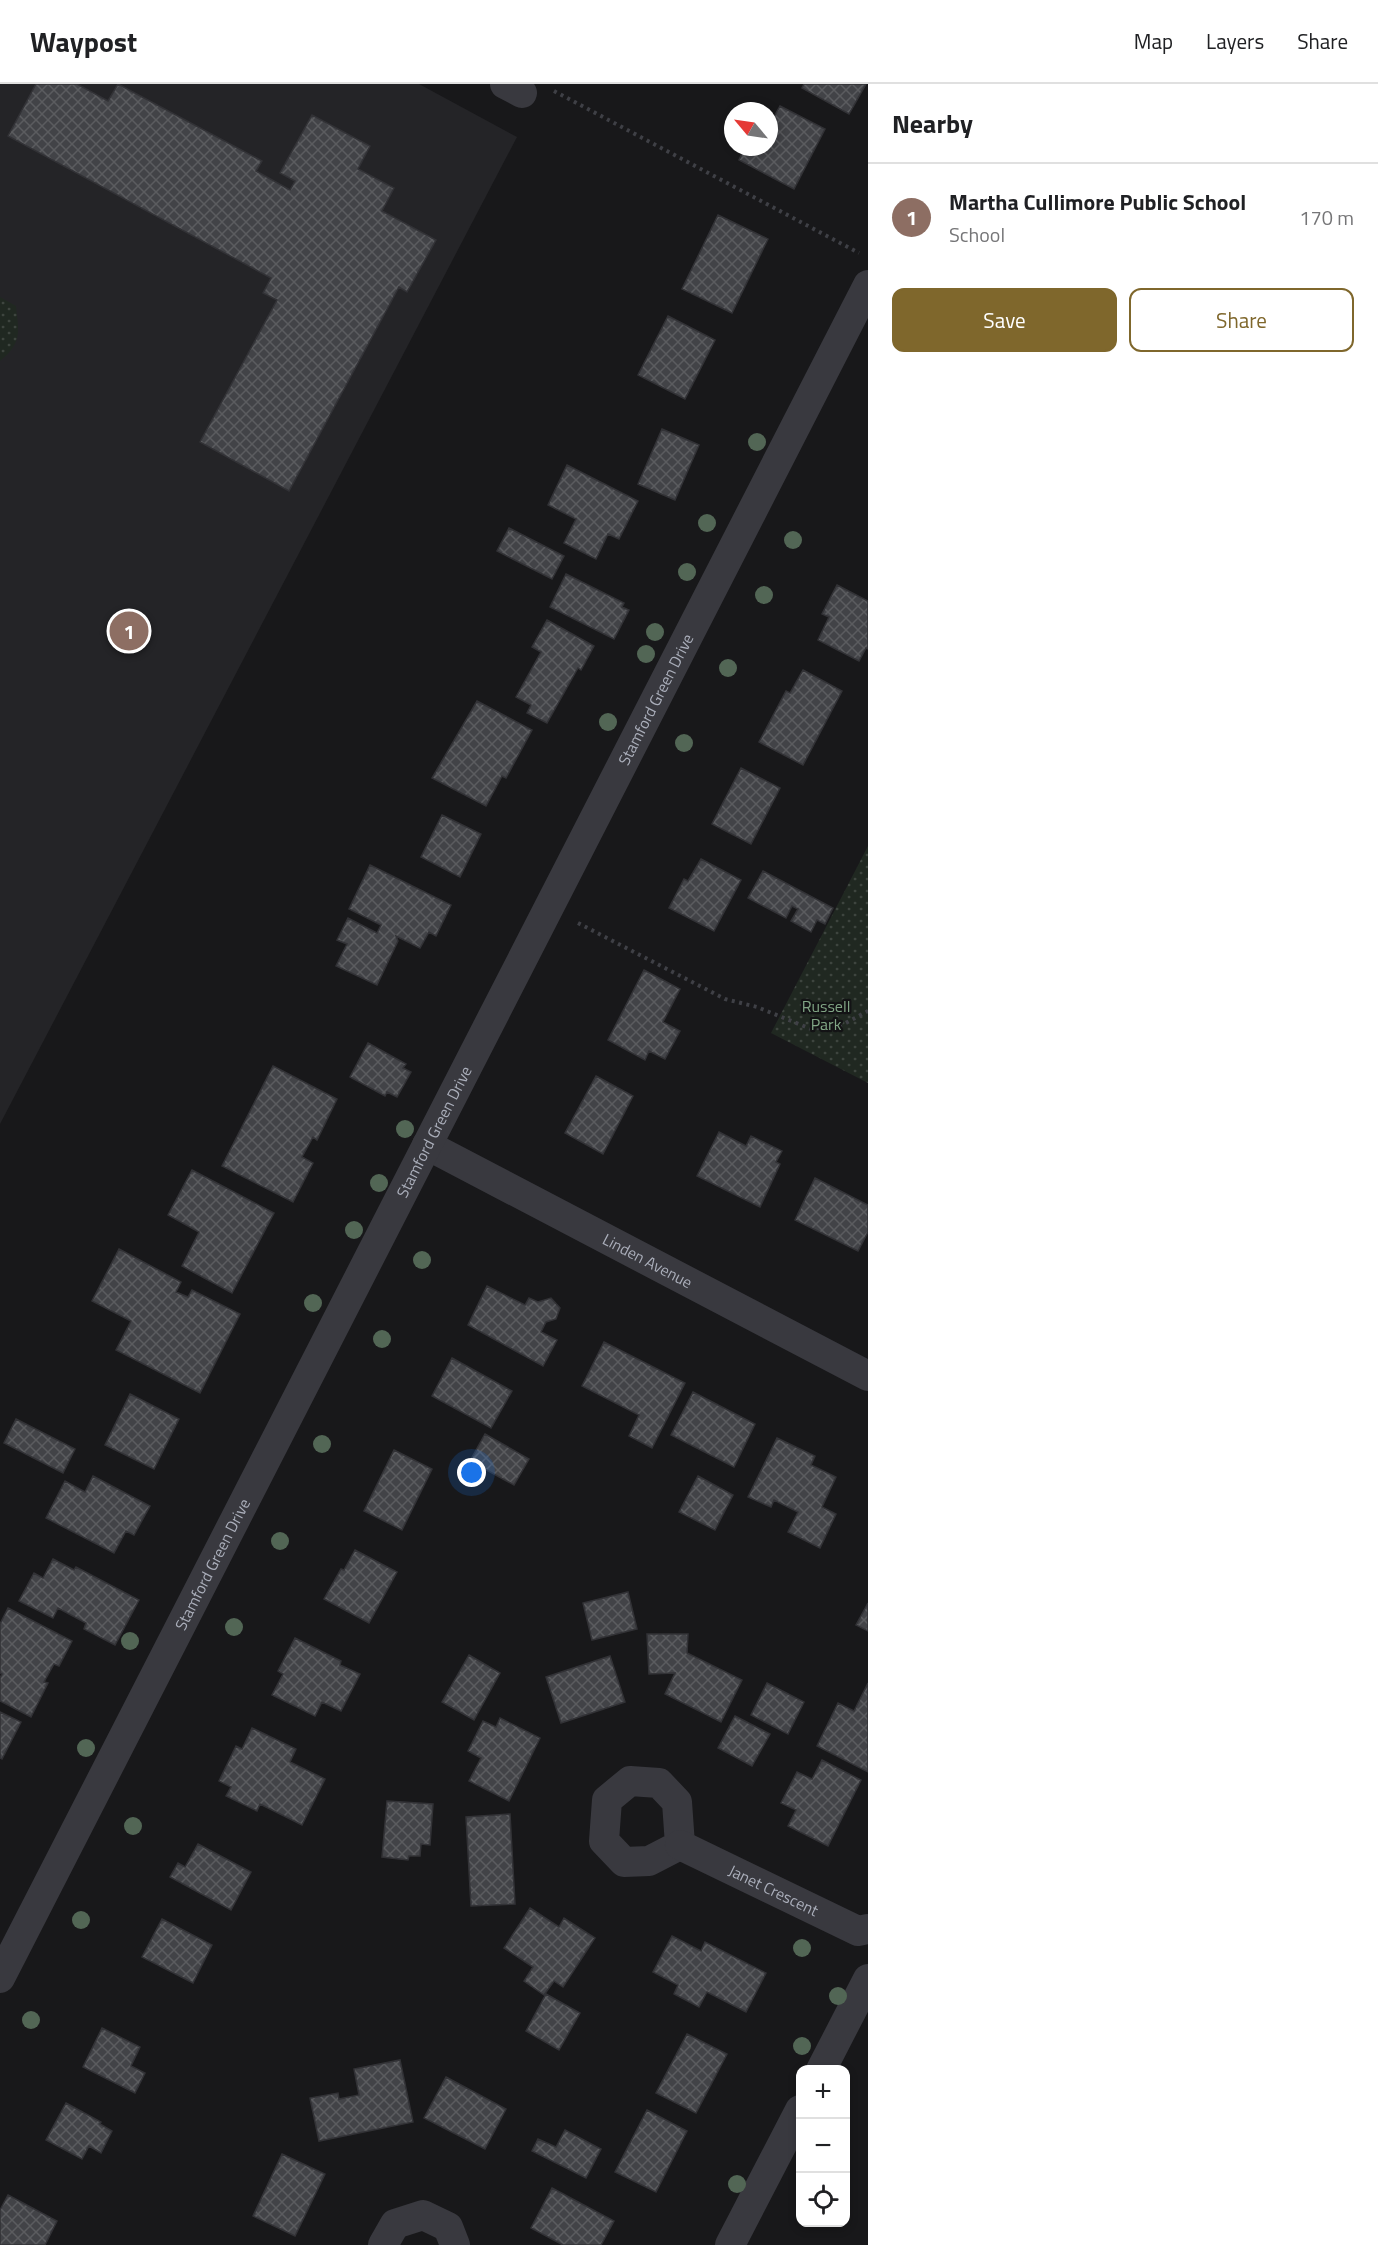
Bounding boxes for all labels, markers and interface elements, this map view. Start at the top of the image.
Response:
text: Waypost [30,20,137,63]
text: Map [1134,25,1173,57]
text: Layers [1206,25,1264,57]
text: Share [1297,25,1348,57]
north arrow [724,102,778,156]
text: Nearby [892,104,973,143]
text: Martha Cullimore Public School [949,185,1246,219]
text: 1 [906,202,917,233]
text: 170 m [1299,202,1354,233]
text: School [949,219,1005,250]
button: Save [892,288,1117,352]
button: Share [1129,288,1354,352]
pin: 1 [110,608,148,654]
street label: Stamford Green Drive [612,629,699,769]
park label: Russell Park [802,994,850,1036]
street label: Stamford Green Drive [390,1062,478,1202]
street label: Linden Avenue [598,1227,697,1294]
your location [457,1458,486,1487]
street label: Stamford Green Drive [168,1494,256,1634]
street label: Janet Crescent [725,1858,823,1922]
map controls [796,2065,850,2227]
button: + [796,2065,850,2119]
button: − [796,2119,850,2173]
button: locate [796,2173,850,2227]

